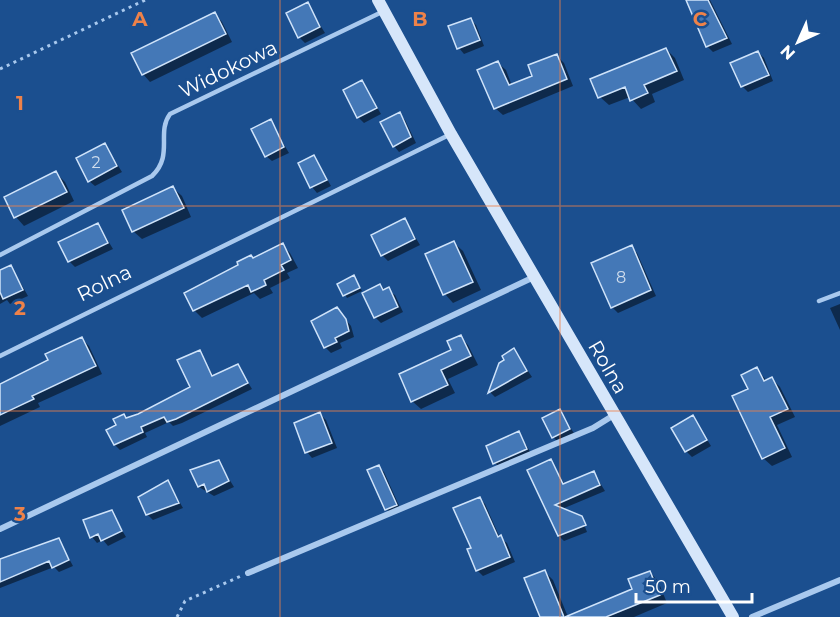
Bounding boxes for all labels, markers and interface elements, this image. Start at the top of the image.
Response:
text: A [131,7,148,31]
text: B [412,7,428,31]
text: C [693,7,708,31]
north arrow [768,12,828,72]
street label: Widokowa [175,35,281,103]
text: N [776,41,799,64]
text: 1 [16,91,24,115]
house number: 2 [91,153,101,172]
street label: Rolna [73,260,135,306]
house number: 8 [616,268,626,287]
text: 2 [14,296,26,320]
street label: Rolna [583,336,633,398]
text: 3 [13,502,26,526]
scale bar [636,566,752,604]
text: 50 m [645,576,691,598]

